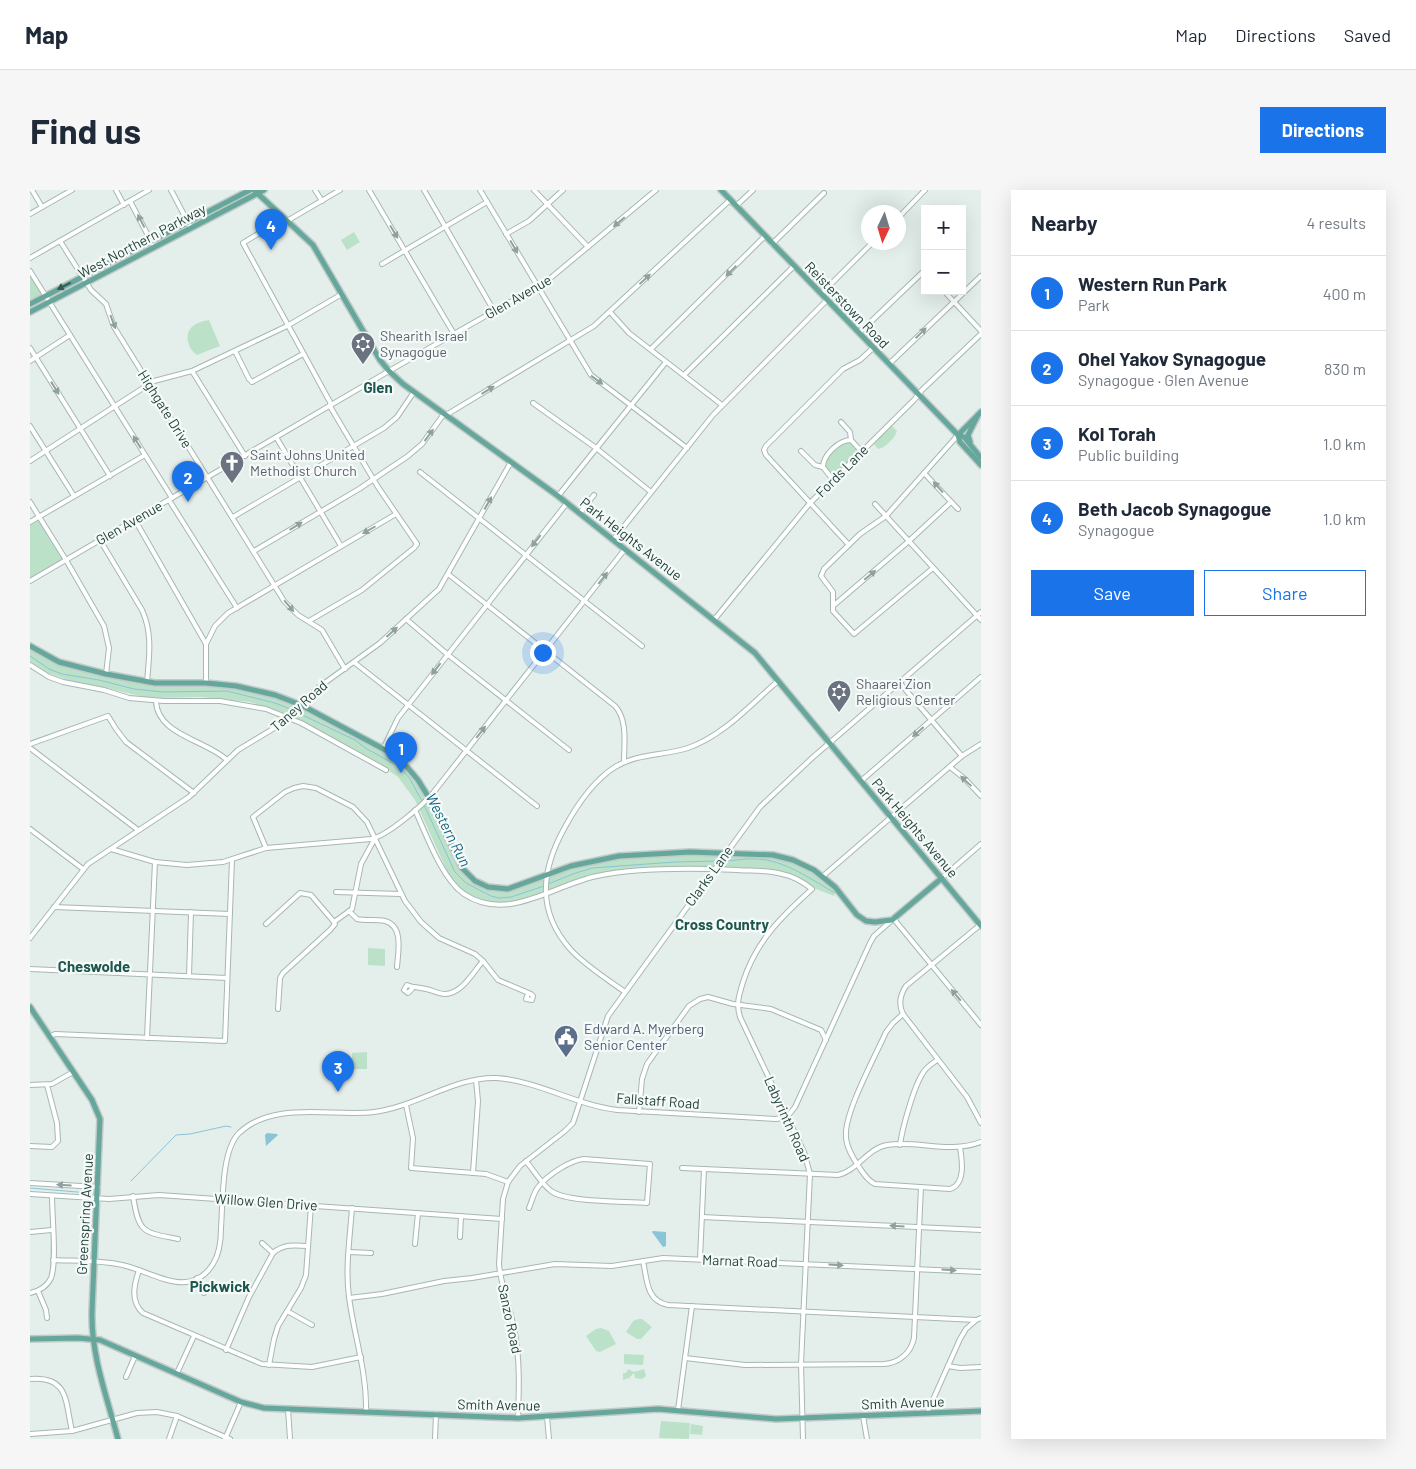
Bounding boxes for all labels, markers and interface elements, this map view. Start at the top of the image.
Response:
text: Map [25,20,68,49]
text: Map [1175,24,1207,46]
text: Directions [1235,24,1316,46]
text: Saved [1344,24,1391,46]
button: Directions [1260,107,1386,153]
text: Find us [30,109,141,151]
street label: West Northern Parkway [75,199,209,281]
north arrow [861,205,906,250]
map controls [921,205,966,295]
button: + [921,205,966,250]
pin: 4 [255,209,287,250]
text: Nearby [1031,210,1097,235]
text: 4 results [1306,213,1366,232]
one-way arrow [137,214,145,229]
one-way arrow [613,216,626,227]
one-way arrow [390,225,399,238]
one-way arrow [509,241,518,254]
button: − [921,250,966,295]
street label: Reisterstown Road [802,258,893,352]
one-way arrow [725,264,737,276]
street label: Glen Avenue [481,271,554,322]
text: Western Run Park [1078,272,1227,295]
one-way arrow [639,273,651,285]
one-way arrow [57,282,71,290]
text: 1 [1044,284,1050,303]
text: 400 m [1323,284,1366,303]
text: Park [1078,295,1109,314]
one-way arrow [109,315,117,330]
place label: Shearith Israel Synagogue [380,327,468,360]
one-way arrow [915,327,927,339]
synagogue icon: Shearith Israel Synagogue [350,331,376,365]
text: Ohel Yakov Synagogue [1078,347,1266,370]
text: 2 [1043,359,1051,378]
text: 830 m [1324,359,1366,378]
street label: Highgate Drive [135,367,196,451]
text: Synagogue · Glen Avenue [1078,370,1249,389]
one-way arrow [590,375,604,385]
district label: Glen [363,378,393,396]
one-way arrow [50,381,60,394]
one-way arrow [481,385,494,394]
text: Kol Torah [1078,422,1156,445]
one-way arrow [423,428,433,441]
text: 3 [1043,434,1051,453]
text: 1.0 km [1323,434,1366,453]
one-way arrow [132,435,142,448]
street label: Fords Lane [812,441,871,500]
text: Public building [1078,445,1179,464]
place label: Saint Johns United Methodist Church [250,446,365,479]
church icon: Saint Johns United Methodist Church [219,450,245,484]
pin: 2 [172,461,204,502]
one-way arrow [932,482,944,494]
street label: Park Heights Avenue [577,494,686,584]
one-way arrow [484,496,493,510]
street label: Glen Avenue [92,497,165,548]
text: Beth Jacob Synagogue [1078,497,1271,520]
text: 4 [1042,509,1052,528]
text: 1.0 km [1323,509,1366,528]
text: Synagogue [1078,520,1154,539]
one-way arrow [289,522,302,531]
one-way arrow [362,526,375,535]
one-way arrow [531,534,542,547]
one-way arrow [863,569,876,580]
button: Save [1031,570,1194,616]
button: Share [1204,570,1366,616]
one-way arrow [598,571,608,584]
one-way arrow [284,599,295,612]
one-way arrow [386,626,399,637]
your location [530,640,556,666]
one-way arrow [430,662,441,675]
place label: Shaarei Zion Religious Center [856,675,955,708]
street label: Taney Road [267,676,331,735]
synagogue icon: Shaarei Zion Religious Center [826,679,852,713]
one-way arrow [475,726,486,739]
one-way arrow [912,726,924,738]
pin: 1 [385,732,417,773]
street label: Park Heights Avenue [869,774,962,881]
one-way arrow [960,775,972,787]
water label: Western Run [423,790,475,869]
street label: Clarks Lane [681,842,736,909]
district label: Cross Country [675,915,769,933]
district label: Cheswolde [58,957,130,975]
one-way arrow [951,989,962,1002]
place label: Edward A. Myerberg Senior Center [584,1020,704,1053]
public building icon: Edward A. Myerberg Senior Center [553,1024,579,1058]
pin: 3 [322,1051,354,1092]
street label: Labyrinth Road [761,1073,814,1164]
street label: Fallstaff Road [616,1089,700,1112]
street label: Greenspring Avenue [73,1153,96,1275]
one-way arrow [56,1180,72,1188]
street label: Willow Glen Drive [214,1189,318,1214]
one-way arrow [889,1222,905,1230]
street label: Marnat Road [702,1251,778,1270]
one-way arrow [828,1261,844,1269]
one-way arrow [941,1267,957,1275]
district label: Pickwick [190,1277,250,1295]
street label: Sanzo Road [495,1283,526,1355]
street label: Smith Avenue [861,1393,945,1412]
street label: Smith Avenue [457,1395,541,1414]

